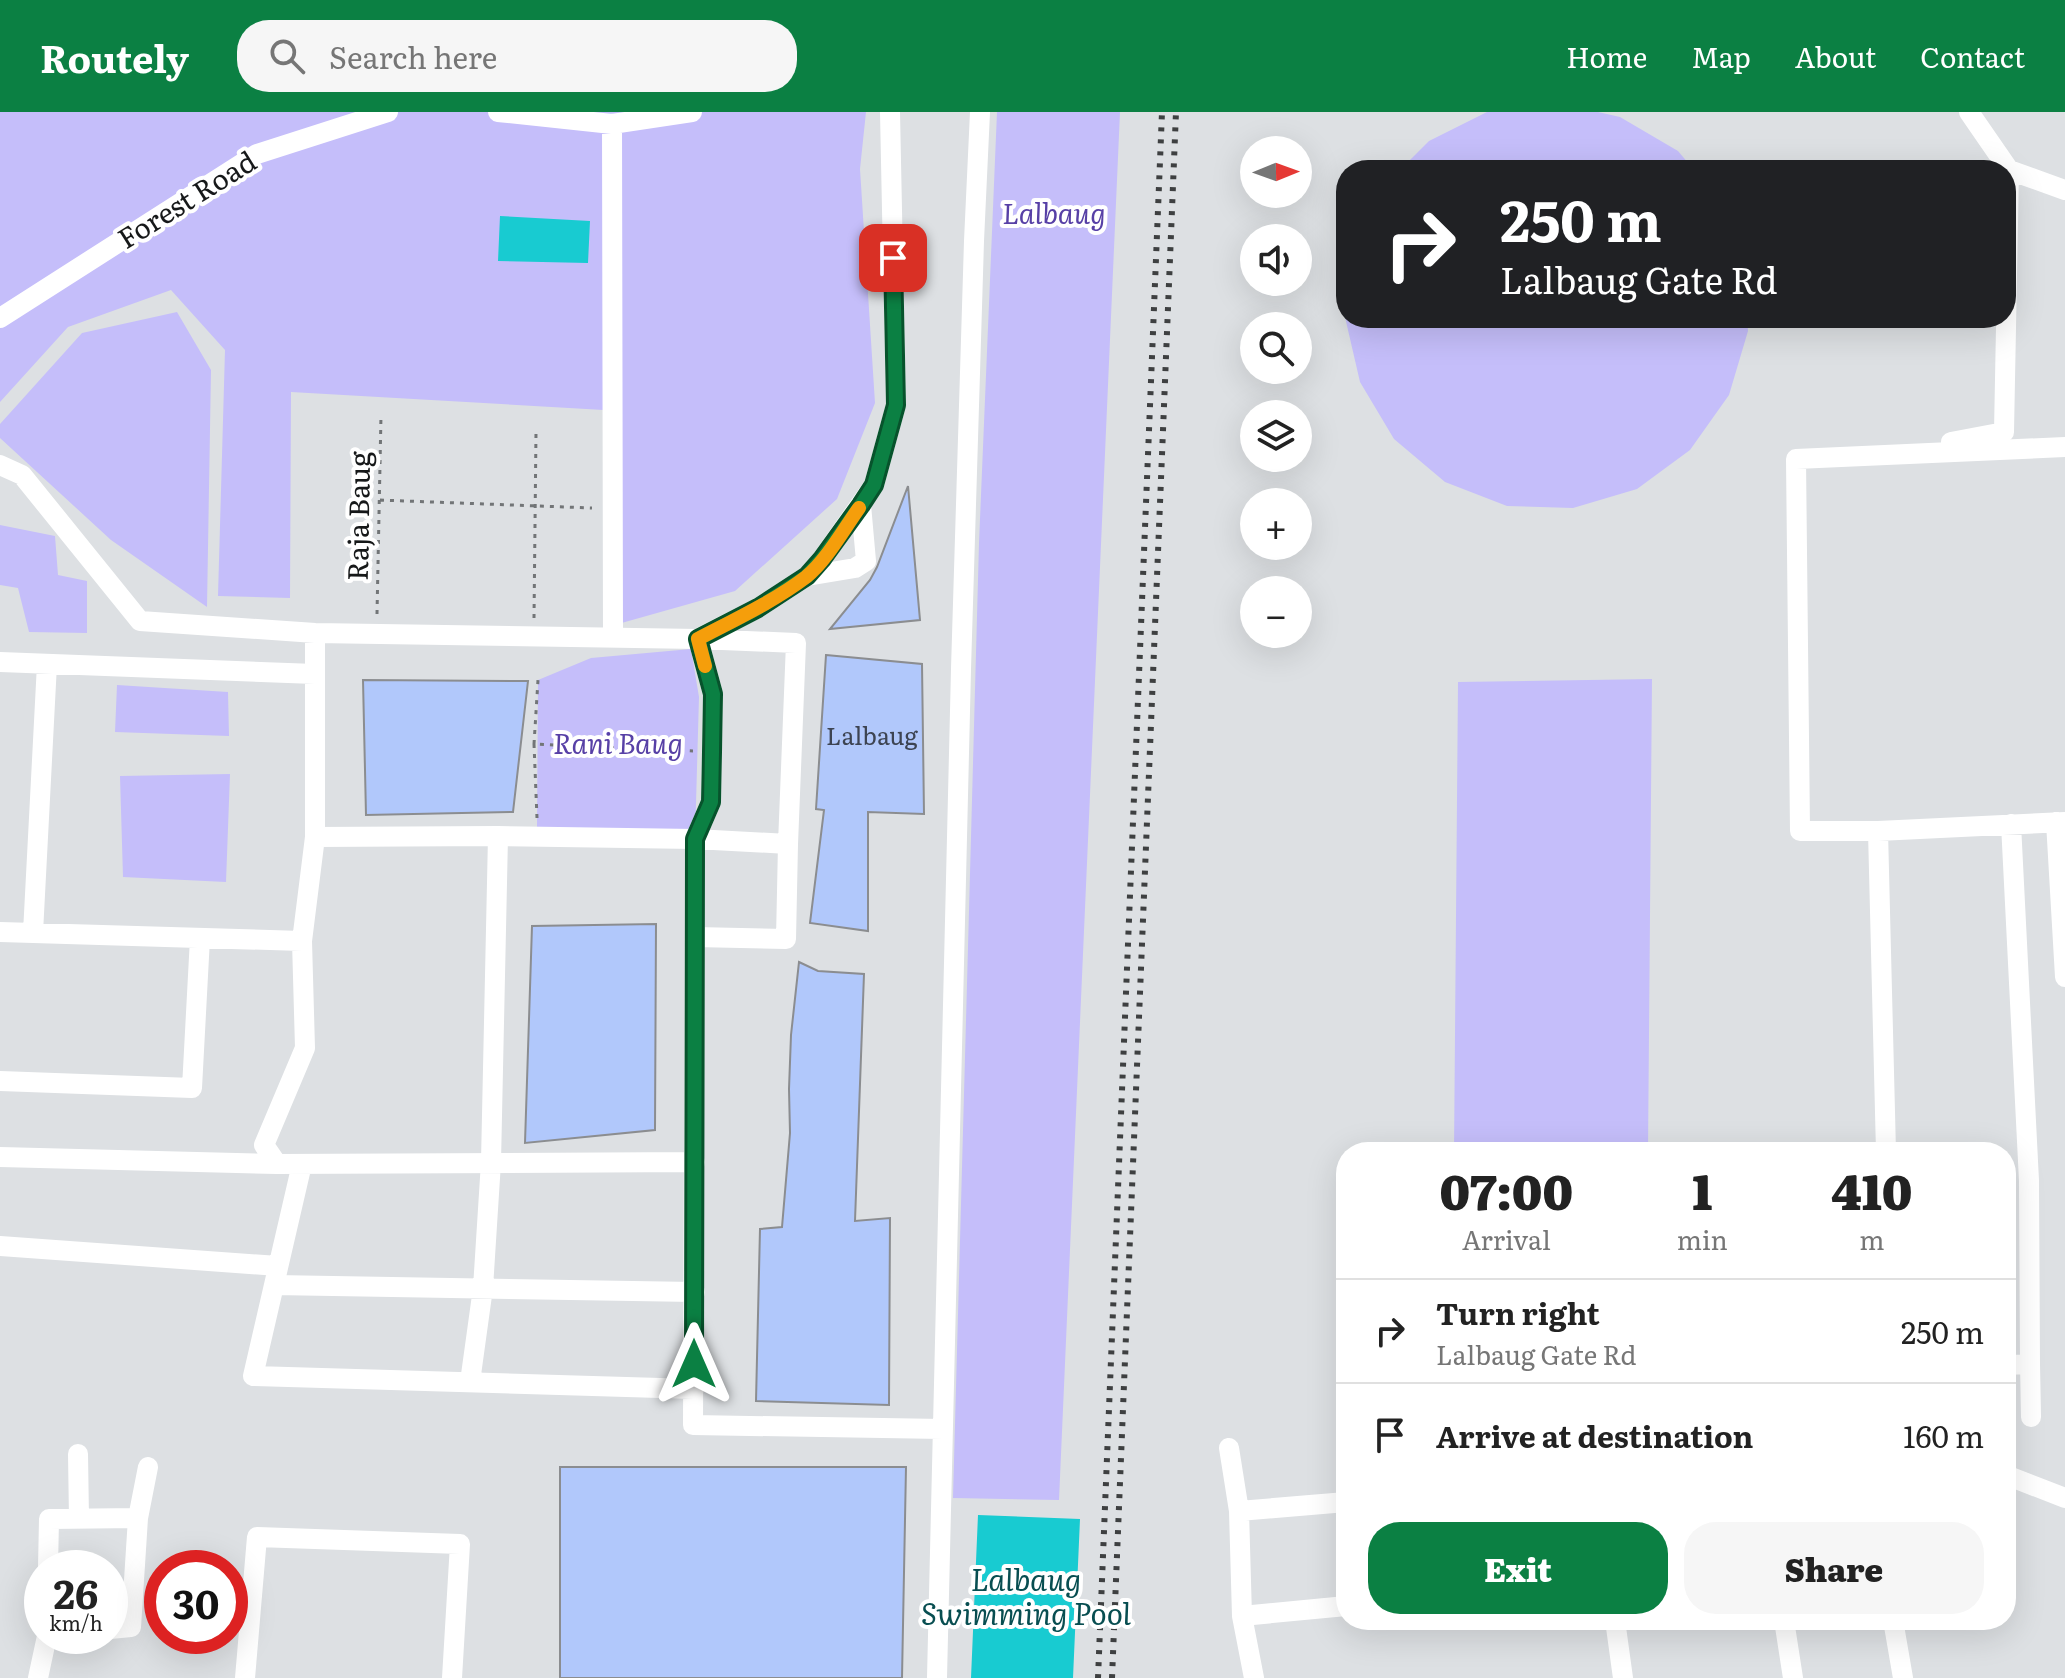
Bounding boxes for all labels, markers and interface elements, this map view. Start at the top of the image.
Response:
search box [237,20,797,92]
text: Routely [40,28,189,85]
icon: search [265,34,309,78]
text: Search here [329,34,497,78]
text: Home [1566,35,1647,77]
text: Map [1691,35,1751,77]
text: About [1795,35,1876,77]
text: Contact [1920,35,2025,77]
north arrow [1240,136,1312,208]
map controls [1240,136,1312,648]
street label: Forest Road [108,139,263,258]
text: 250 m [1500,176,1662,259]
park label: Lalbaug [1002,191,1106,233]
icon: right [1368,192,1472,296]
pin [859,224,927,292]
button: sound [1240,224,1312,296]
icon: arrive [871,236,915,280]
text: Lalbaug Gate Rd [1500,252,1778,305]
button: search [1240,312,1312,384]
button: layers [1240,400,1312,472]
street label: Raja Baug [335,450,379,581]
button: + [1240,488,1312,560]
button: − [1240,576,1312,648]
house number: Lalbaug [826,717,918,752]
park label: Rani Baug [553,721,683,763]
text: 07:00 [1440,1154,1573,1225]
text: 1 [1692,1154,1712,1225]
text: 410 [1831,1154,1912,1225]
text: Arrival [1462,1219,1551,1258]
text: min [1677,1219,1728,1258]
text: m [1859,1219,1884,1258]
text: Turn right [1436,1290,1600,1334]
icon: right [1368,1309,1412,1353]
text: 250 m [1901,1309,1984,1353]
position arrow [652,1322,736,1406]
text: Lalbaug Gate Rd [1436,1334,1636,1373]
icon: arrive [1368,1413,1412,1457]
text: Arrive at destination [1436,1413,1753,1457]
text: 160 m [1903,1413,1984,1457]
button: Exit [1368,1522,1668,1614]
button: Share [1684,1522,1984,1614]
speed limit sign: 30 [144,1550,248,1654]
water label: Lalbaug Swimming Pool [921,1556,1131,1634]
text: 26 [54,1562,98,1621]
text: km/h [49,1607,103,1637]

